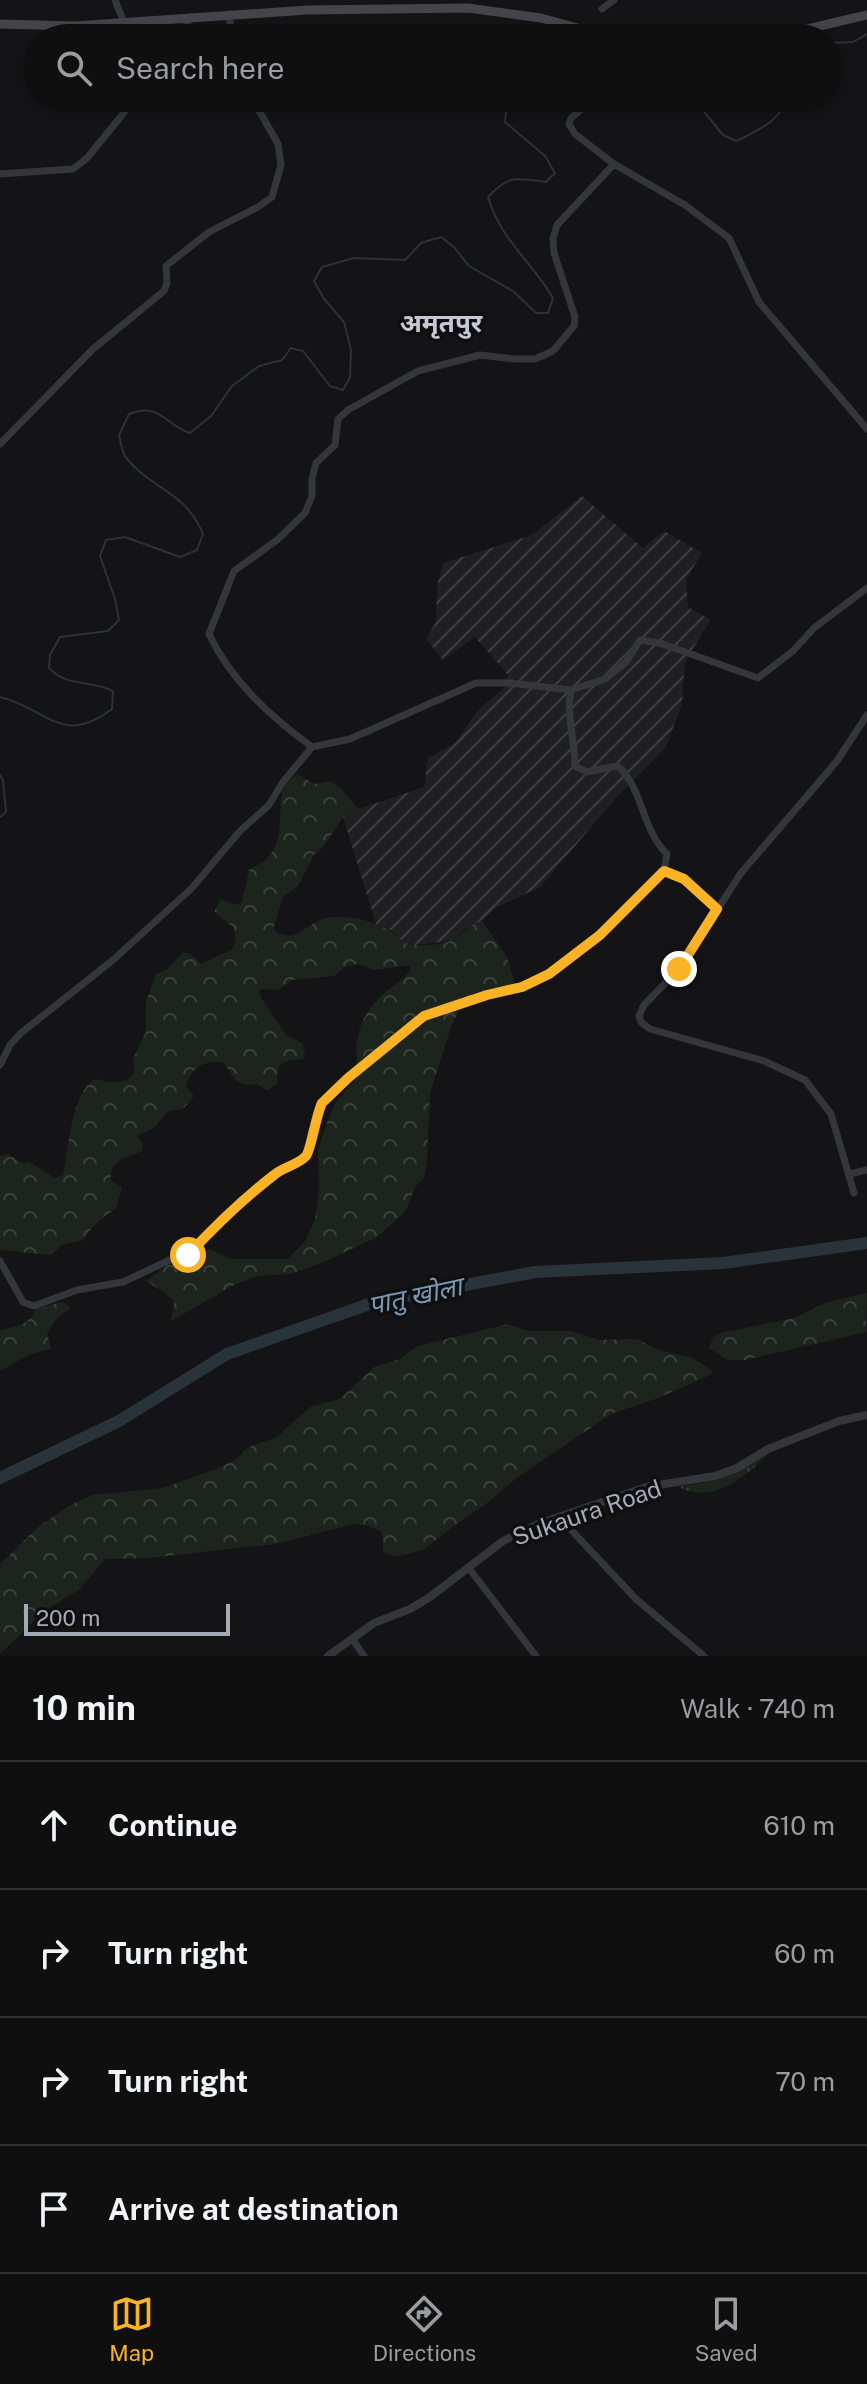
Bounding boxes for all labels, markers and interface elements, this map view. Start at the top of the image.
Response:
search box [24,24,843,112]
icon: search [52,46,96,90]
text: Search here [116,50,284,86]
district label: अमृतपुर [400,307,483,339]
route end [661,951,697,987]
route start [170,1237,206,1273]
water label: पातु खोला [365,1269,470,1322]
street label: Sukaura Road [509,1473,665,1551]
scale bar [24,1600,230,1636]
text: 200 m [36,1605,100,1631]
text: 10 min [32,1688,136,1728]
text: Walk · 740 m [680,1693,835,1724]
icon: ahead [32,1803,76,1847]
text: Continue [108,1807,238,1843]
text: 610 m [764,1810,835,1841]
icon: right [32,1931,76,1975]
text: Turn right [108,1935,248,1971]
text: 60 m [774,1938,835,1969]
icon: right [32,2059,76,2103]
text: Turn right [108,2063,248,2099]
text: 70 m [775,2066,835,2097]
icon: arrive [32,2187,76,2231]
text: Arrive at destination [108,2191,399,2227]
tab: Map [109,2292,154,2366]
tab: Directions [373,2292,476,2366]
tab: Saved [695,2292,758,2366]

